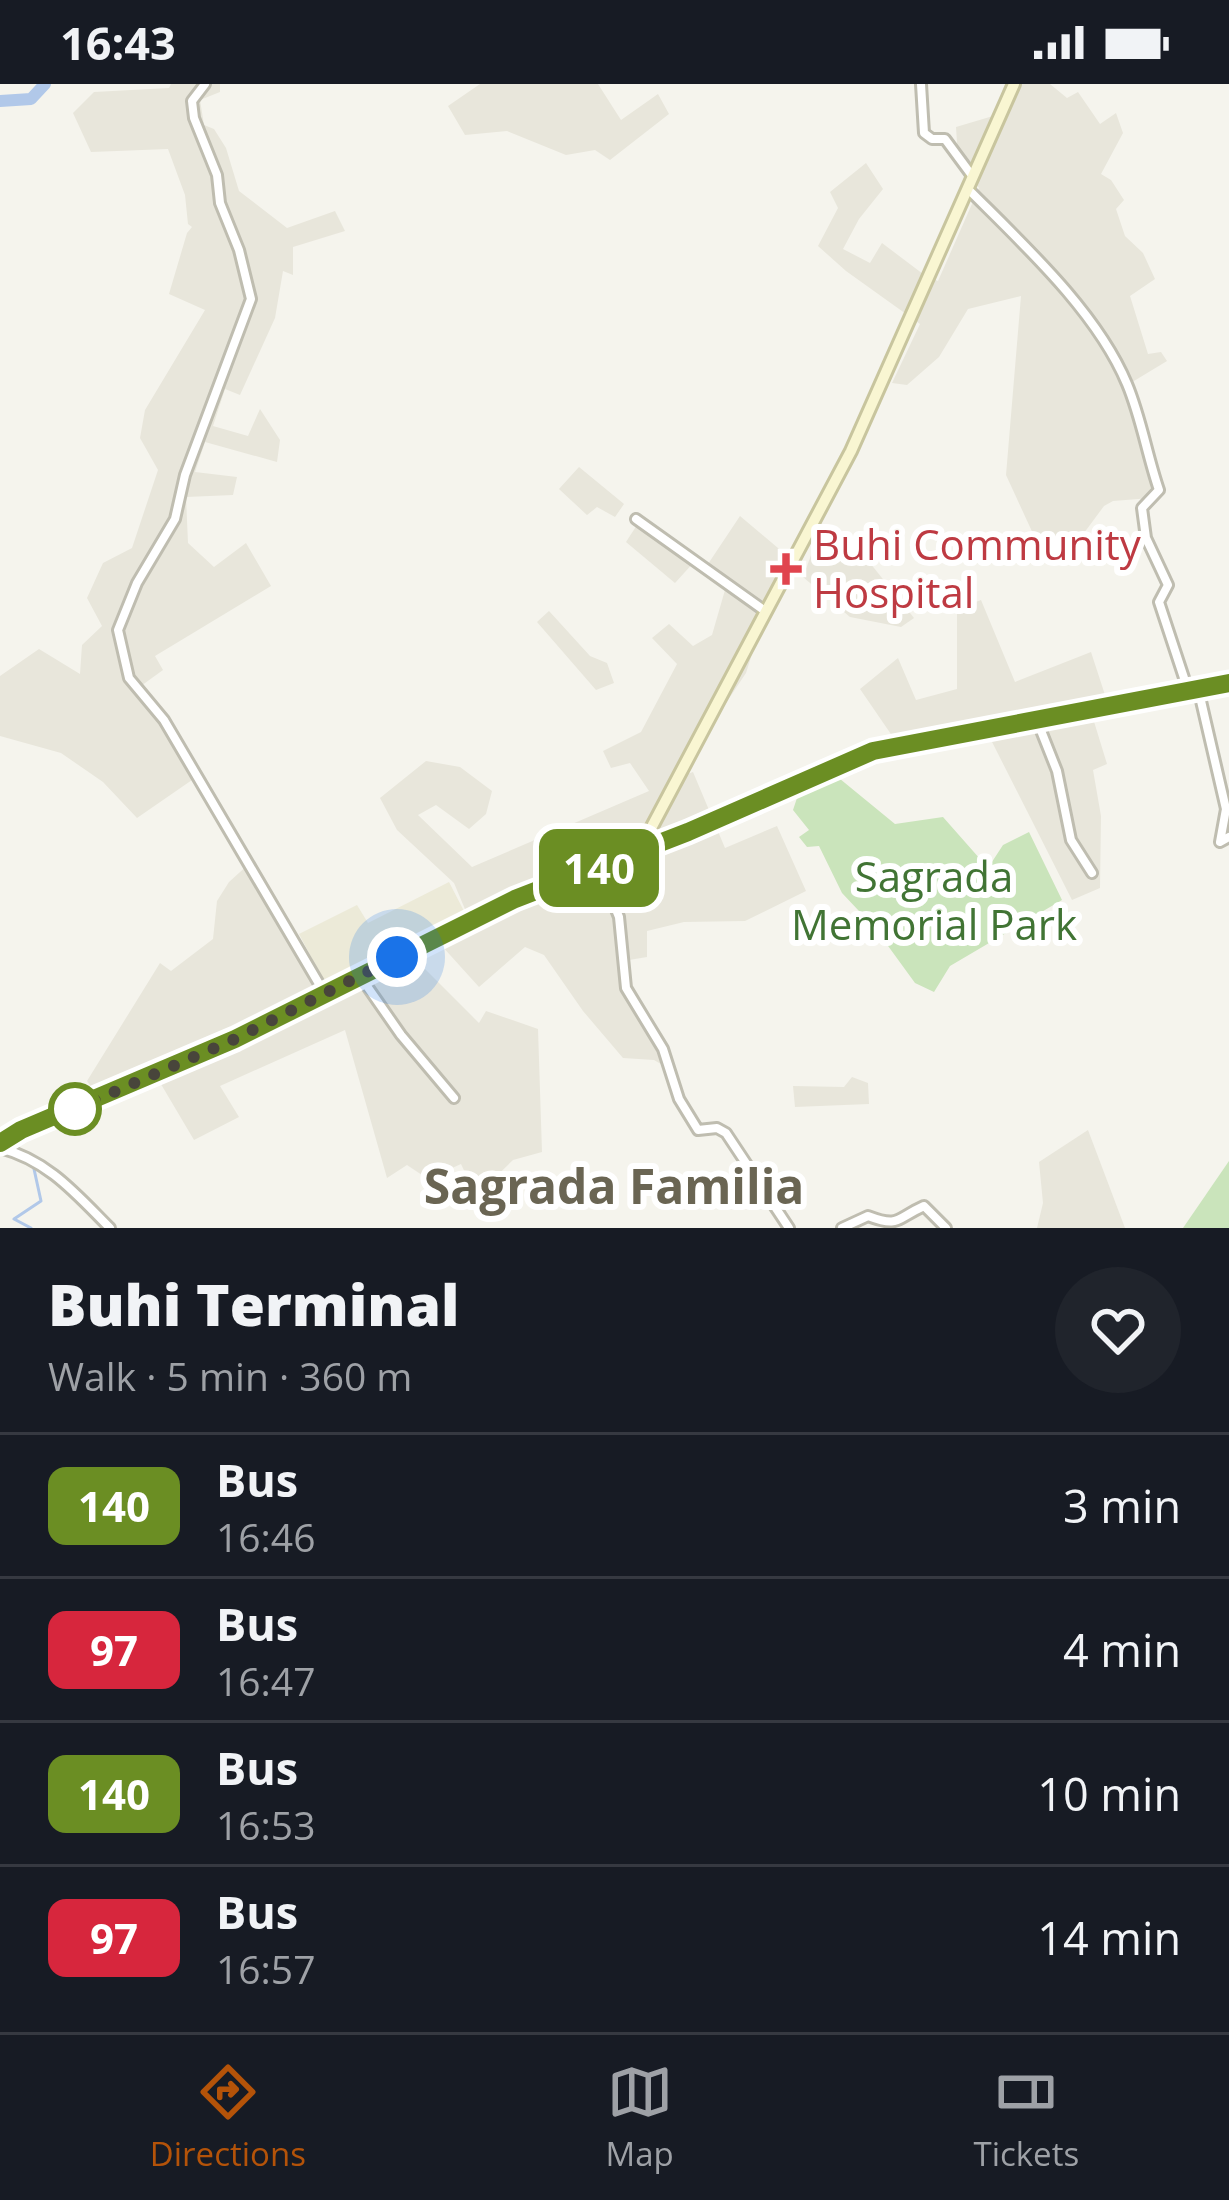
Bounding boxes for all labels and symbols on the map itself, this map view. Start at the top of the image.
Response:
place label: Buhi Community Hospital [813,515,1142,620]
marker: Buhi Community Hospital [770,553,802,585]
line badge: 140 [530,829,668,907]
park label: Sagrada Memorial Park [791,847,1077,952]
your location [367,927,427,987]
unlabelled marker [50,1084,100,1134]
district label: Sagrada Familia [424,1153,804,1218]

